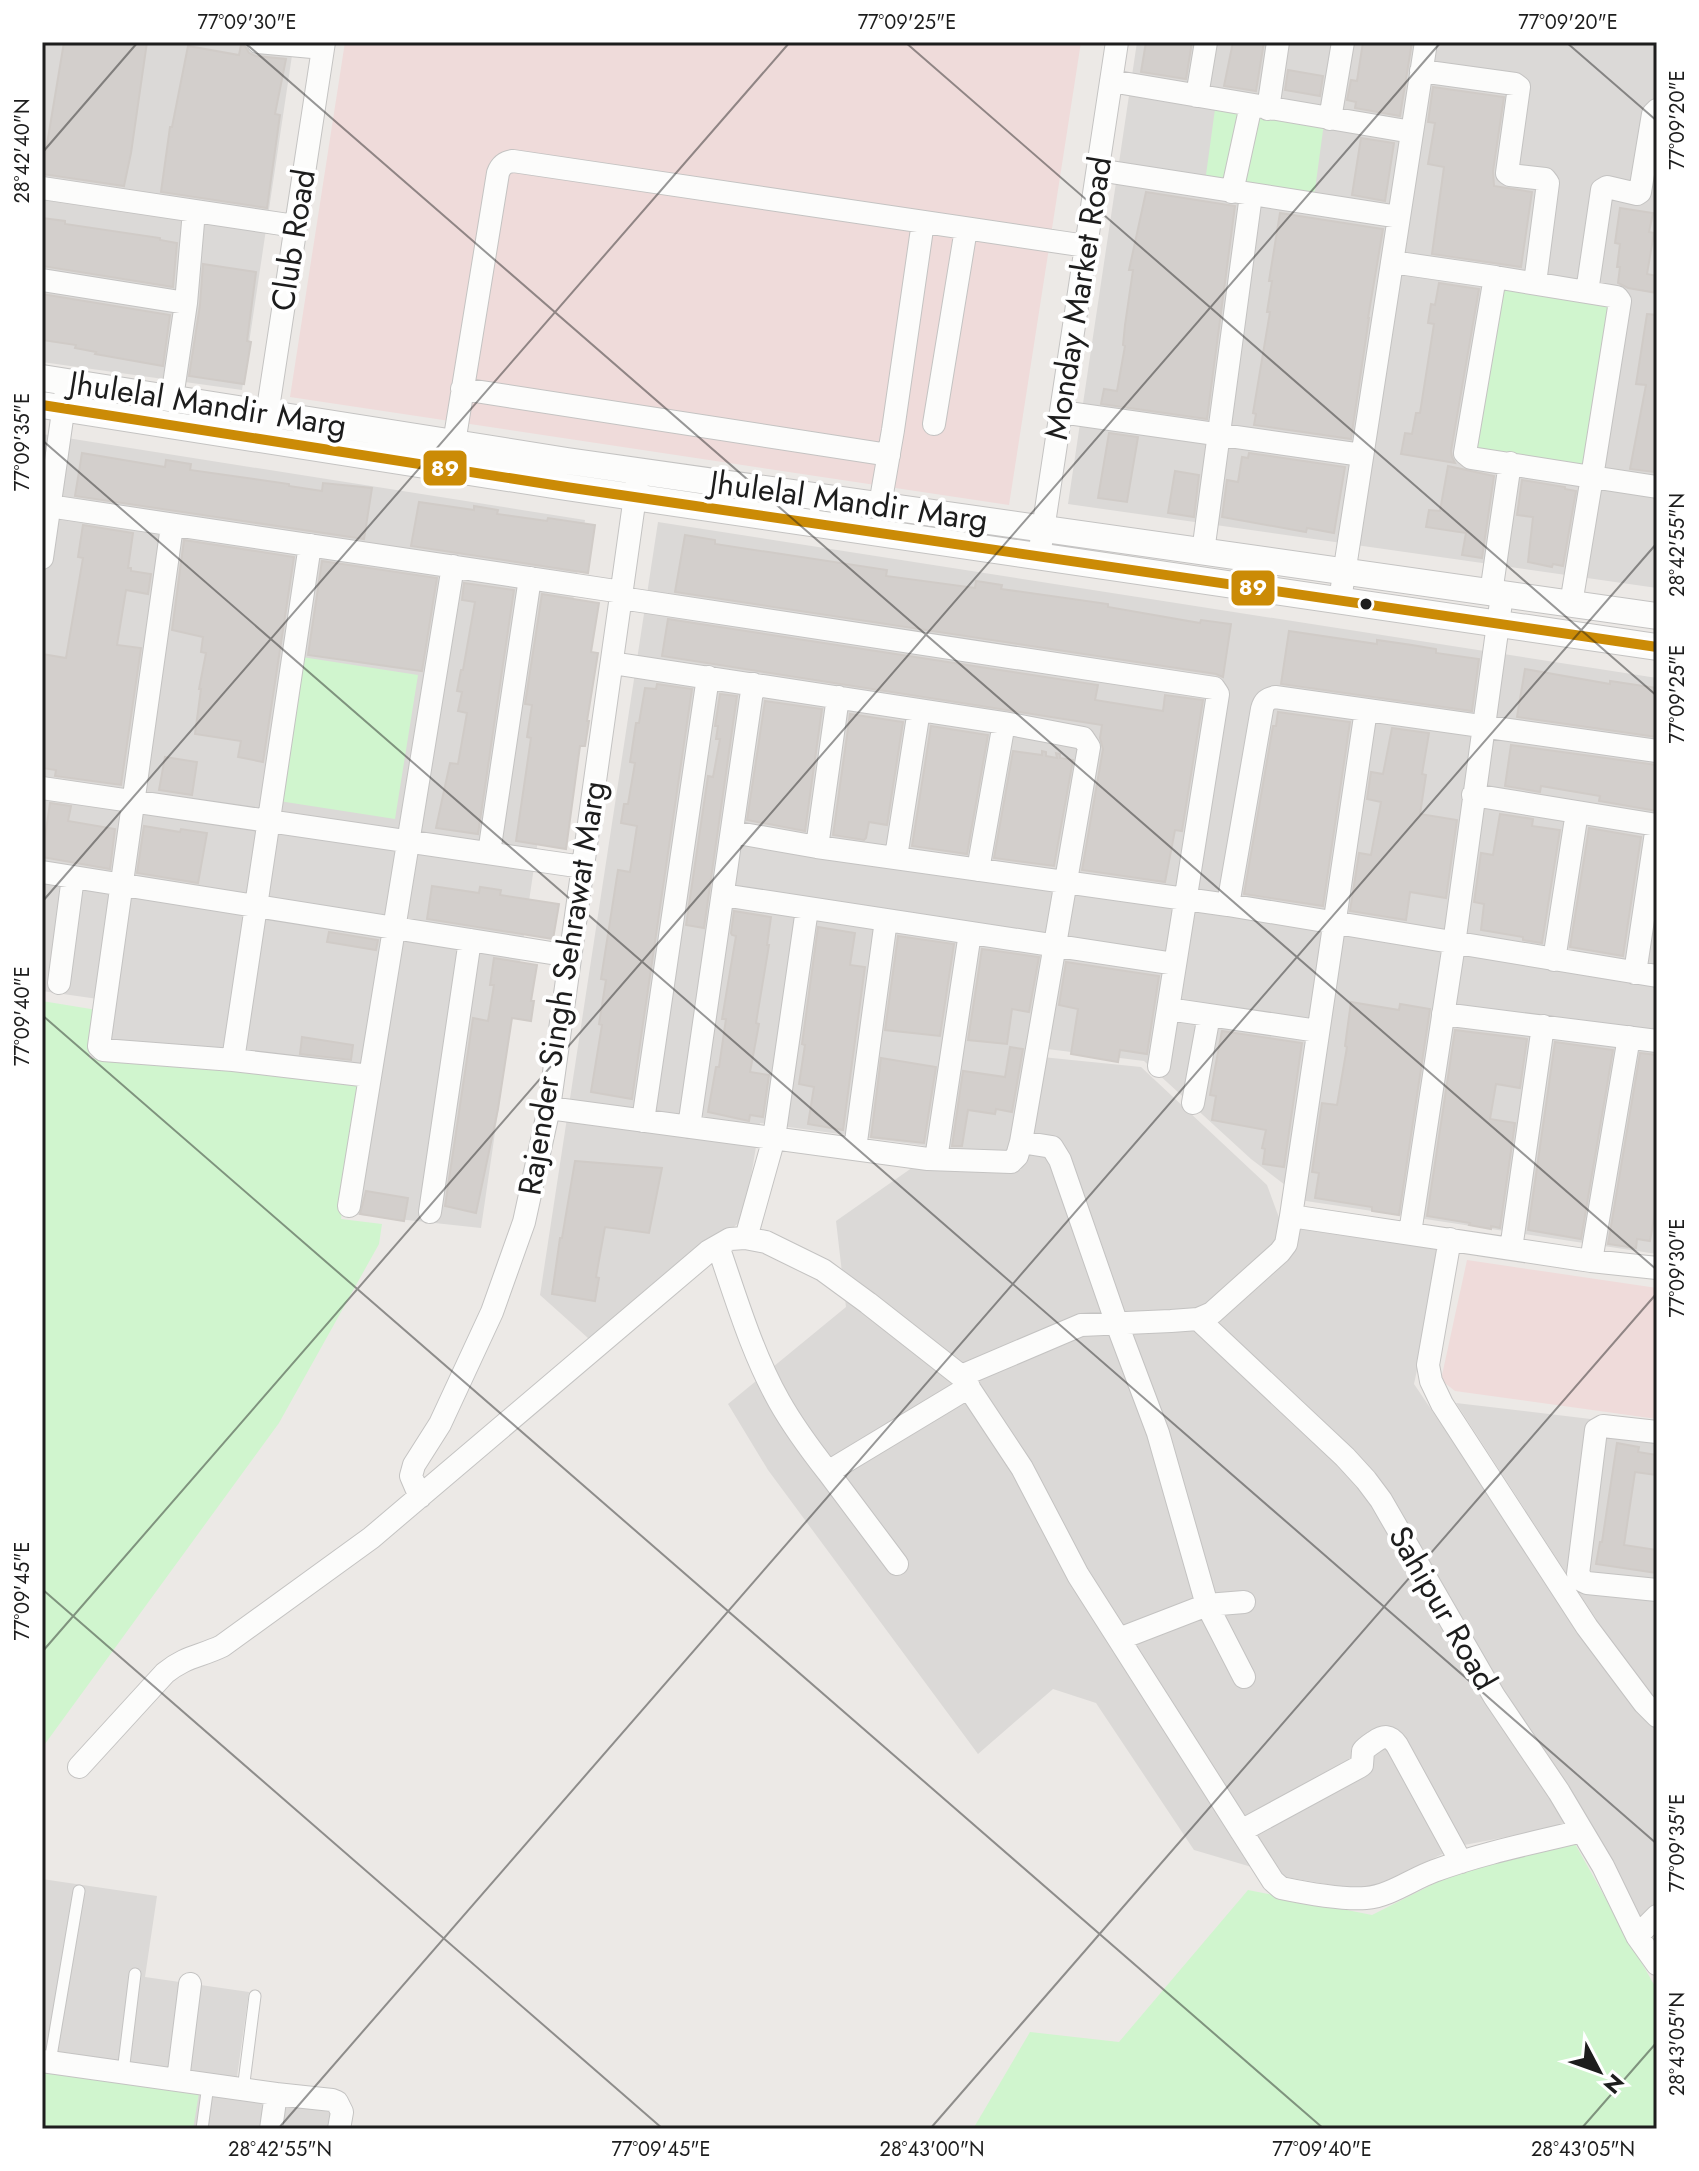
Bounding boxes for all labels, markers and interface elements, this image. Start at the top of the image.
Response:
text: 77°09'30"E [198,8,297,37]
text: 77°09'25"E [858,8,956,37]
text: 77°09'20"E [1518,8,1618,37]
text: 77°09'20"E [1663,70,1692,170]
text: 28°42'40"N [8,98,37,204]
street label: Monday Market Road [1033,153,1123,443]
street label: Club Road [259,166,327,314]
street label: Jhulelal Mandir Marg [62,359,350,449]
text: 77°09'35"E [8,393,37,491]
line badge: 89 [422,449,468,487]
text: 89 [431,452,459,484]
street label: Jhulelal Mandir Marg [703,458,991,543]
text: 28°42'55"N [1663,493,1692,597]
line badge: 89 [1230,569,1276,607]
text: 89 [1239,571,1267,603]
unlabelled marker [1358,596,1374,612]
text: 77°09'25"E [1663,645,1692,743]
street label: Rajender Singh Sehrawat Marg [507,778,617,1198]
text: 77°09'40"E [8,966,37,1066]
text: 77°09'30"E [1663,1219,1692,1318]
street label: Sahipur Road [1377,1517,1509,1699]
text: 77°09'45"E [8,1541,37,1641]
text: 77°09'35"E [1663,1794,1692,1892]
text: 28°43'05"N [1663,1992,1692,2096]
north arrow [1559,2031,1639,2111]
text: N [1596,2067,1632,2101]
text: 28°42'55"N [228,2135,332,2164]
text: 77°09'45"E [611,2135,711,2164]
text: 28°43'00"N [880,2135,984,2164]
text: 77°09'40"E [1272,2135,1372,2164]
text: 28°43'05"N [1531,2135,1635,2164]

